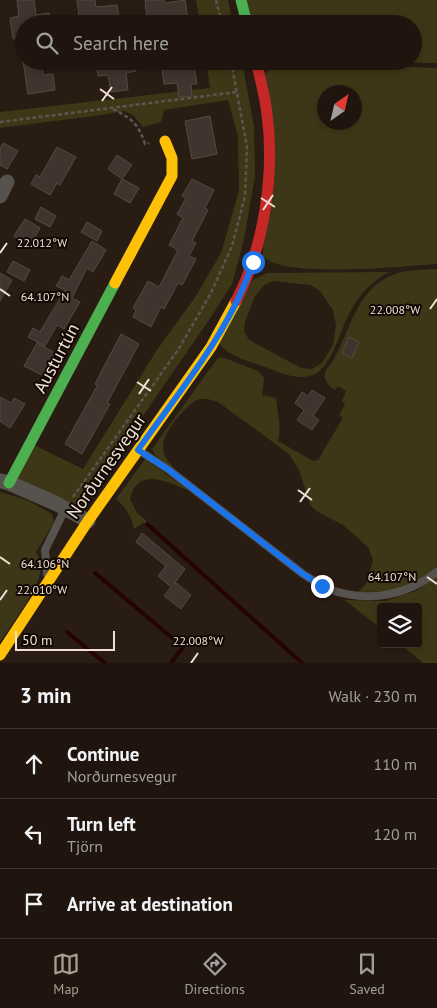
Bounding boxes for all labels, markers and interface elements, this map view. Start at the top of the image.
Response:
search box [15,15,422,70]
icon: search [33,29,61,57]
text: Search here [73,31,169,55]
north arrow [317,85,362,130]
text: 22.012°W [17,235,67,250]
route start [242,251,265,274]
text: 64.107°N [21,289,69,304]
text: 22.008°W [370,302,420,317]
street label: Austurtún [28,319,84,397]
street label: Norðurnesvegur [61,409,151,523]
text: 64.106°N [21,556,69,571]
text: 64.107°N [368,569,416,584]
route end [311,575,334,598]
text: 22.010°W [17,582,67,597]
map controls [377,603,422,648]
button: layers [377,603,422,648]
scale bar [15,628,115,651]
text: 50 m [22,631,52,649]
text: 22.008°W [173,633,223,648]
text: 3 min [20,682,71,709]
text: Walk · 230 m [328,686,417,706]
text: Continue [67,742,139,766]
icon: ahead [20,750,48,778]
text: 110 m [374,754,417,774]
text: Norðurnesvegur [67,766,177,786]
text: Turn left [67,812,136,836]
icon: left [20,820,48,848]
text: 120 m [374,824,417,844]
text: Tjörn [67,836,103,856]
icon: arrive [20,890,48,918]
text: Arrive at destination [67,892,233,916]
tab: Map [52,950,80,998]
tab: Directions [184,950,245,998]
tab: Saved [349,950,385,998]

